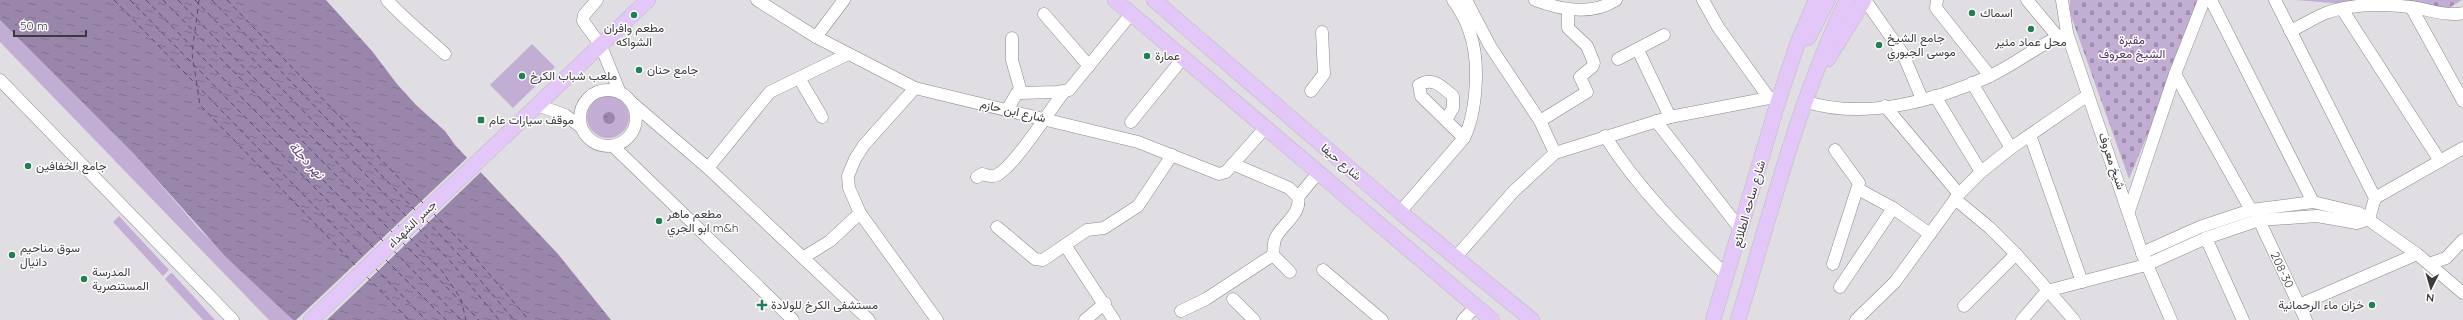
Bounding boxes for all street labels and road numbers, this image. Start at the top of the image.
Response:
street label: شارع ابن حازم [978,96,1048,127]
street label: شیخ معروف [2094,130,2129,192]
street label: شارع حيفا [1317,140,1365,185]
street label: شارع ساحه الطلائع [1729,159,1770,250]
street label: جسر الشهداء [384,197,440,251]
street label: 208-30 [2268,249,2297,290]

